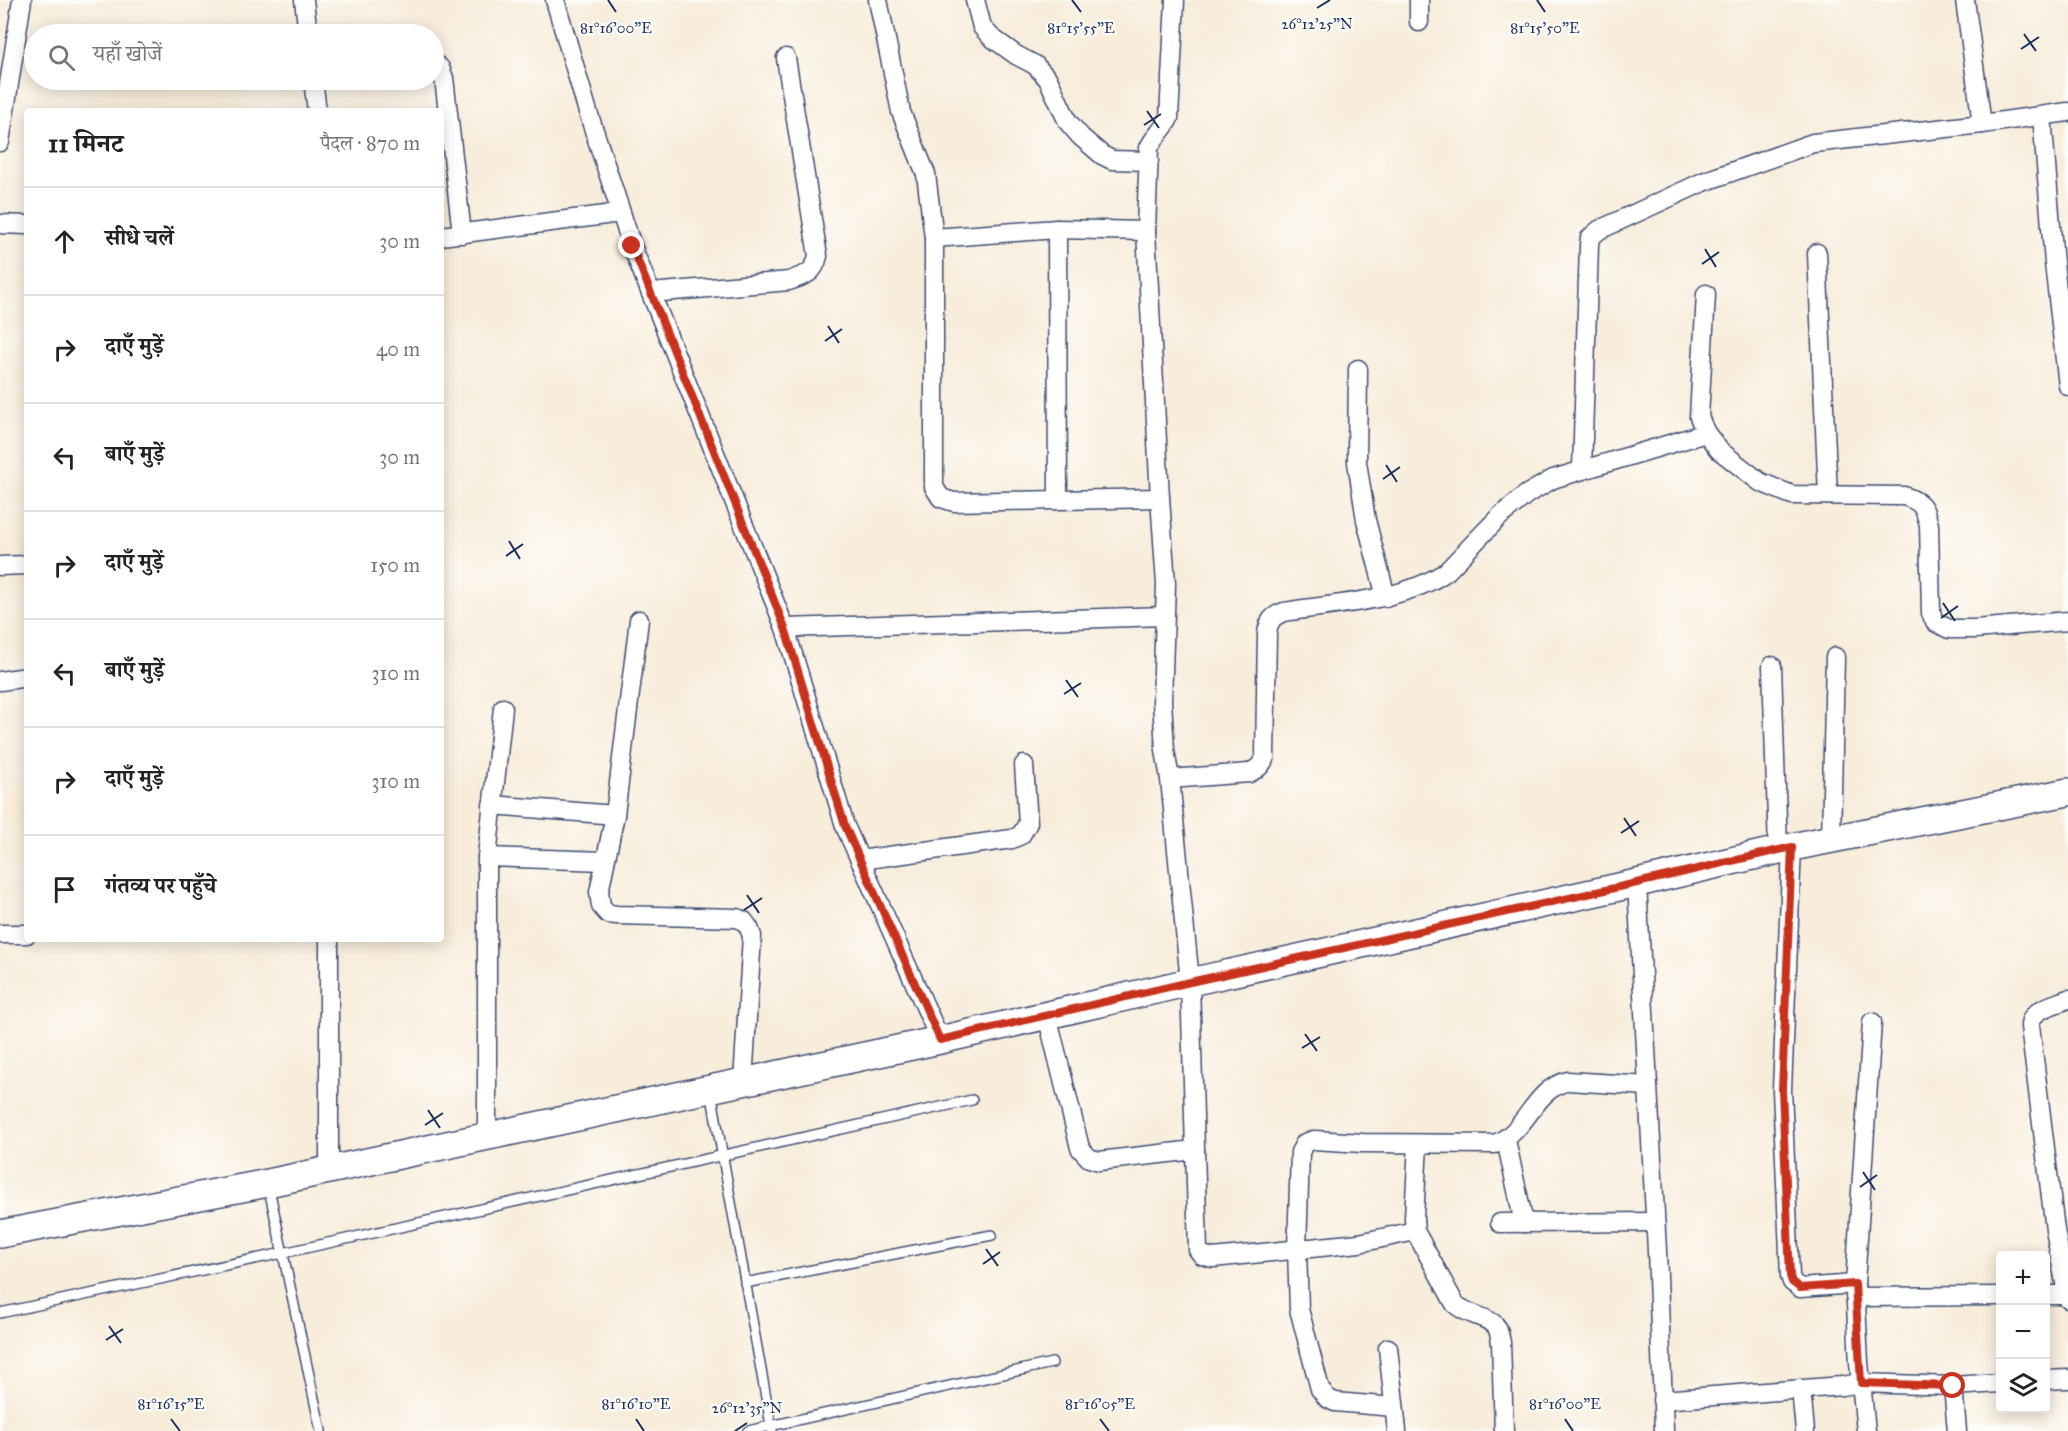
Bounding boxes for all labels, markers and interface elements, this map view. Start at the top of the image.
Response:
text: 26°12'25"N [1281,15,1353,33]
text: 81°16'00"E [580,19,652,37]
text: 81°15'55"E [1047,19,1115,37]
text: 81°15'50"E [1510,19,1580,37]
search box [24,24,444,90]
text: यहाँ खोजें [93,40,162,67]
icon: search [45,41,78,74]
text: 11 मिनट [48,127,123,159]
text: पैदल · 870 m [320,131,420,155]
text: सीधे चलें [105,224,174,251]
icon: ahead [48,225,81,258]
text: 30 m [379,229,420,253]
route end [618,232,644,258]
text: दाएँ मुड़ें [105,332,164,359]
icon: right [48,333,81,366]
text: 40 m [376,337,420,361]
text: बाएँ मुड़ें [105,440,164,467]
icon: left [48,441,81,474]
text: 30 m [379,445,420,469]
text: दाएँ मुड़ें [105,548,164,575]
icon: right [48,549,81,582]
text: 150 m [370,553,420,577]
text: बाएँ मुड़ें [105,656,164,683]
icon: left [48,657,81,690]
text: 310 m [371,661,420,685]
text: दाएँ मुड़ें [105,764,164,791]
icon: right [48,765,81,798]
text: 310 m [371,769,420,793]
text: गंतव्य पर पहुँचे [105,872,216,899]
icon: arrive [48,873,81,906]
map controls [1996,1251,2050,1413]
button: + [1996,1251,2050,1305]
button: − [1996,1305,2050,1359]
button: layers [1996,1359,2050,1413]
route start [1939,1372,1965,1398]
text: 81°16'15"E [137,1395,205,1413]
text: 81°16'10"E [602,1395,671,1413]
text: 81°16'05"E [1065,1395,1135,1413]
text: 81°16'00"E [1529,1395,1601,1413]
text: 26°12'35"N [712,1399,782,1417]

